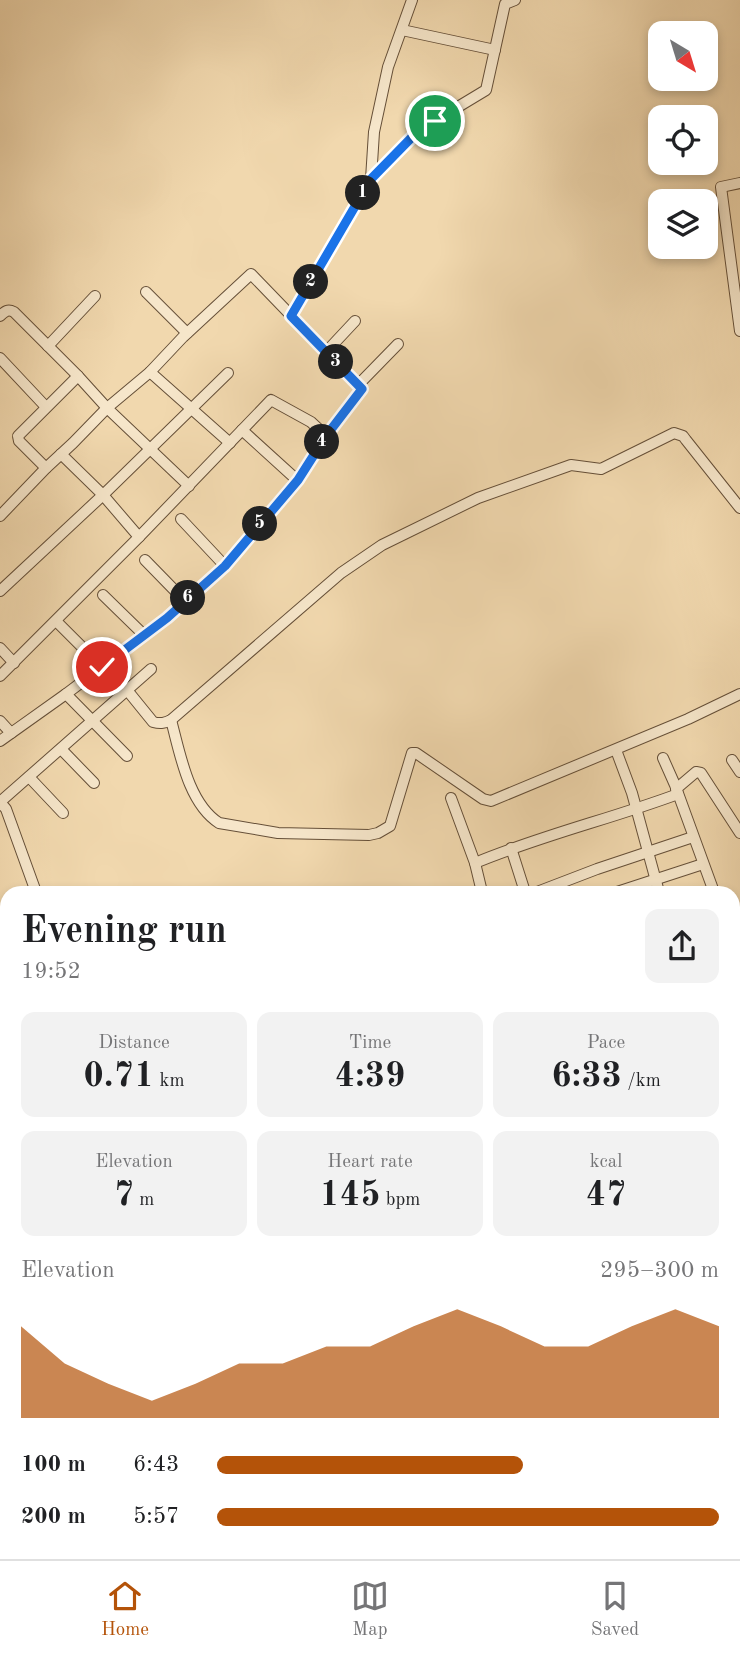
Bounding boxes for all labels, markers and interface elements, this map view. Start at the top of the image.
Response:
north arrow [648,21,718,91]
map controls [648,21,718,259]
pin [405,91,465,151]
icon: arrive [416,102,454,140]
button: locate [648,105,718,175]
pin: 1 [346,176,380,210]
text: 1 [357,183,368,202]
button: layers [648,189,718,259]
pin: 2 [294,264,328,300]
text: 2 [305,272,316,291]
pin: 3 [318,344,354,380]
text: 3 [330,352,341,371]
pin: 4 [304,424,340,460]
text: 4 [316,432,327,451]
pin: 5 [243,506,278,542]
text: 5 [254,514,265,533]
pin: 6 [170,580,206,616]
text: 6 [182,588,193,607]
pin [72,637,132,697]
icon: check [83,648,121,686]
button: share [645,909,719,983]
text: Evening run [21,913,227,951]
text: 19:52 [21,960,81,983]
text: Distance [98,1034,170,1053]
text: Time [349,1034,391,1053]
text: Pace [587,1034,625,1053]
text: 0.71 [84,1059,154,1094]
text: 4:39 [335,1059,405,1094]
text: 6:33 [551,1059,622,1094]
text: km [154,1072,185,1091]
text: /km [622,1072,661,1091]
text: Elevation [95,1153,173,1172]
text: Heart rate [327,1153,413,1172]
text: kcal [590,1153,622,1172]
text: 7 [114,1178,134,1213]
text: 145 [320,1178,380,1213]
text: 47 [586,1178,626,1213]
text: m [134,1191,154,1210]
text: bpm [380,1191,420,1210]
text: Elevation [21,1259,115,1282]
text: 295–300 m [600,1259,719,1282]
text: 100 m [21,1453,86,1476]
text: 6:43 [133,1453,179,1476]
text: 200 m [21,1505,86,1528]
text: 5:57 [133,1505,179,1528]
tab: Home [101,1577,149,1642]
tab: Map [351,1577,389,1642]
tab: Saved [591,1577,639,1642]

